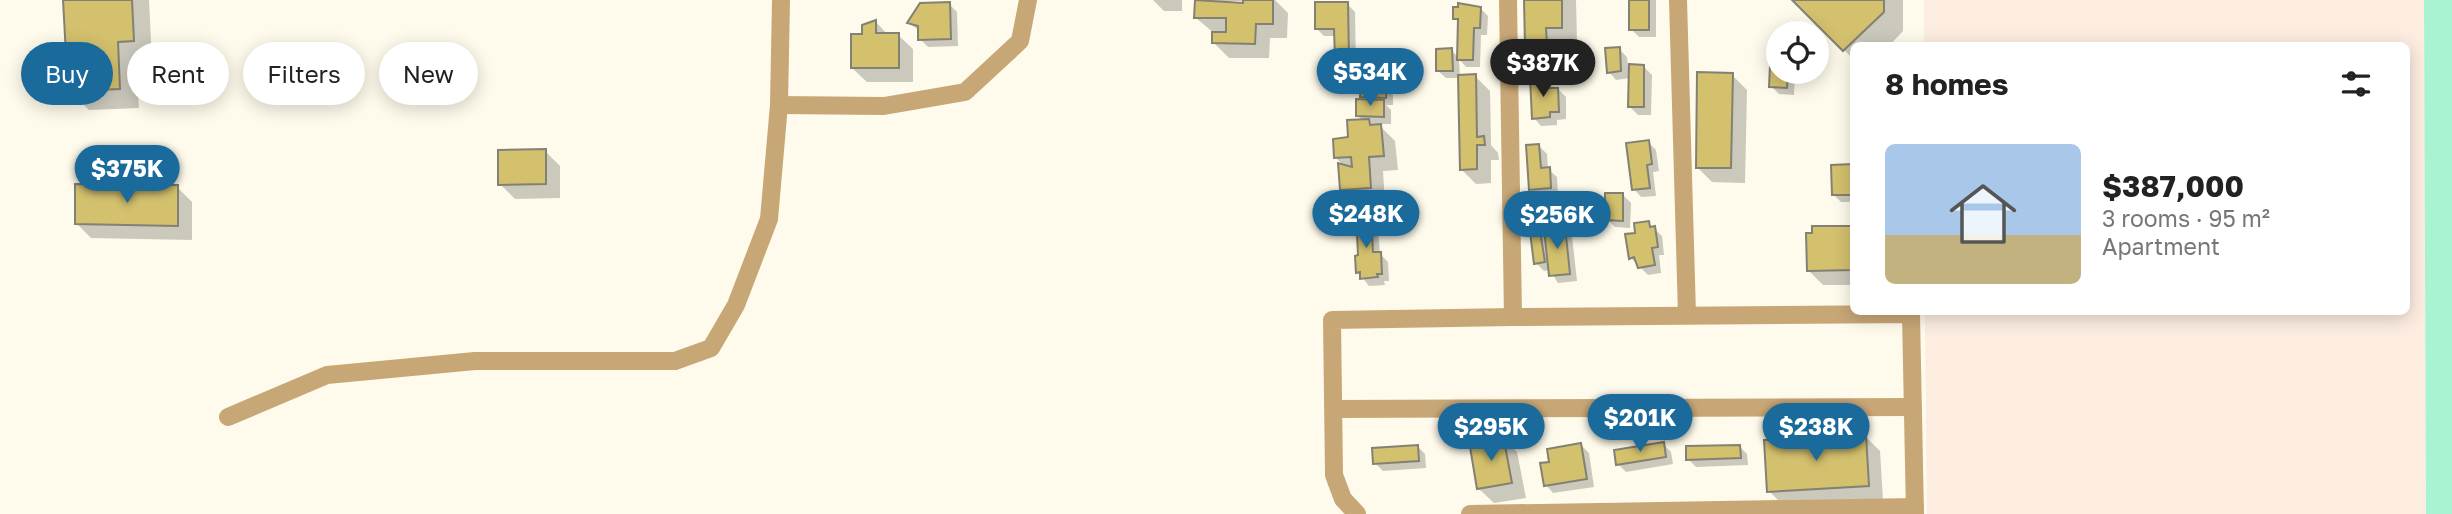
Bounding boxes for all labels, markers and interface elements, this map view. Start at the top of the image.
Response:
map controls [1766,21,1829,84]
button: locate [1766,21,1829,84]
pin: $387K [1494,40,1592,99]
chip: Buy [21,42,113,105]
chip: Rent [127,42,229,105]
chip: Filters [243,42,365,105]
chip: New [379,42,478,105]
pin: $534K [1321,48,1419,108]
text: $387K [1506,48,1580,76]
text: $534K [1333,57,1407,85]
icon: filters [2337,65,2375,103]
text: 8 homes [1885,66,2009,102]
pin: $375K [78,146,176,205]
text: $375K [91,154,163,182]
text: $387,000 [2102,168,2244,204]
icon: home [1941,172,2025,256]
pin: $248K [1317,190,1415,250]
pin: $256K [1508,191,1606,251]
text: $248K [1328,199,1404,227]
text: $256K [1520,200,1594,228]
text: 3 rooms · 95 m² [2102,204,2270,232]
text: Apartment [2102,232,2220,260]
pin: $201K [1591,394,1689,454]
text: $201K [1604,403,1676,431]
pin: $295K [1442,404,1540,463]
pin: $238K [1767,404,1865,463]
text: $295K [1454,412,1528,440]
text: $238K [1779,412,1853,440]

